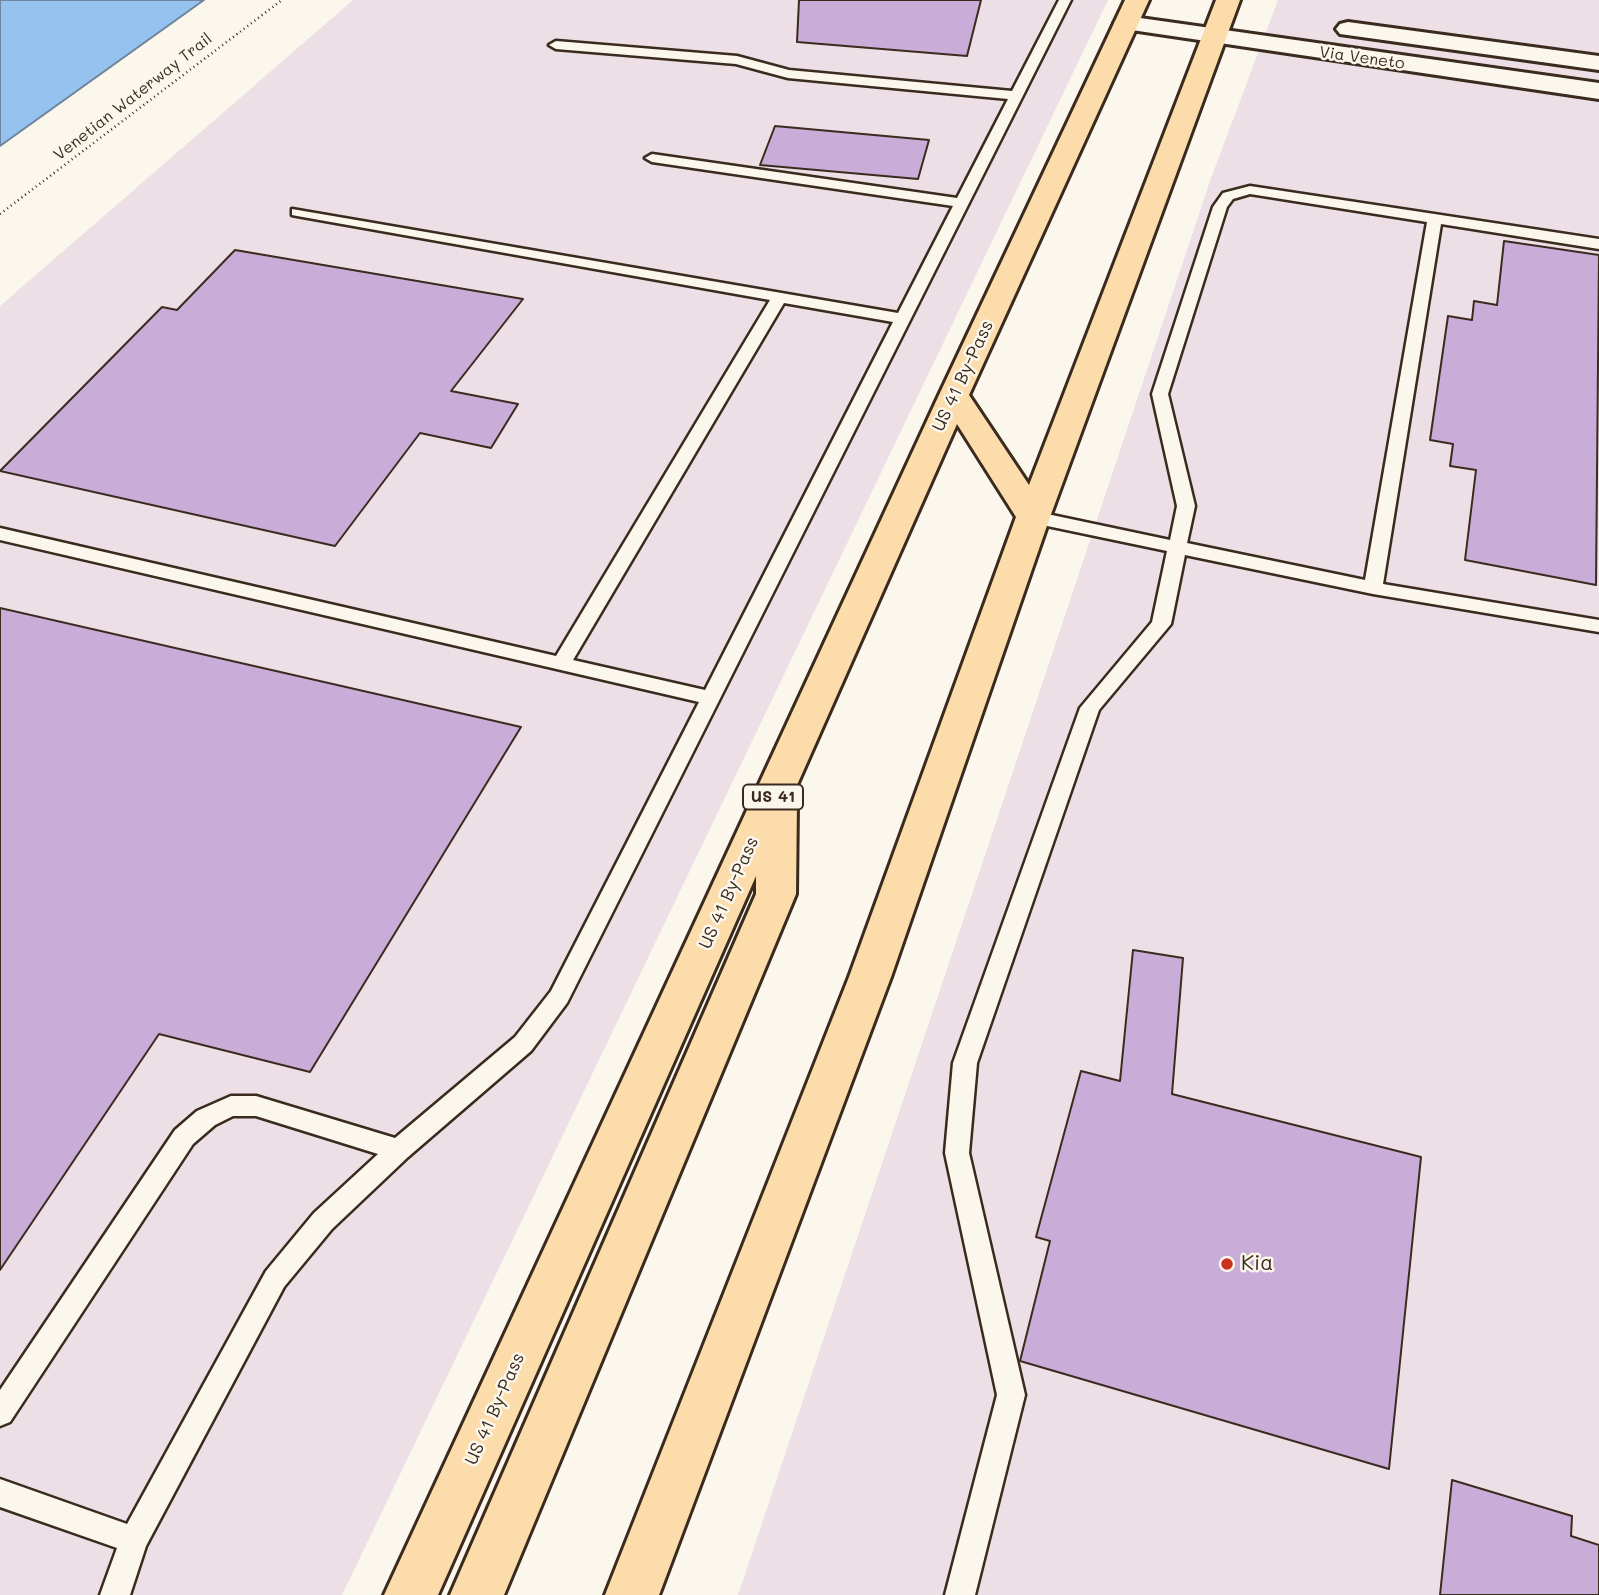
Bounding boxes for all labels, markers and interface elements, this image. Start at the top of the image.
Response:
street label: Venetian Waterway Trail [50,29,216,165]
street label: Via Veneto [1318,43,1406,73]
street label: US 41 By-Pass [928,317,998,435]
road number: US 41 [743,784,803,810]
street label: US 41 By-Pass [695,834,763,952]
place label: Kia [1241,1251,1273,1277]
marker: Kia [1219,1256,1235,1272]
street label: US 41 By-Pass [461,1350,529,1468]

